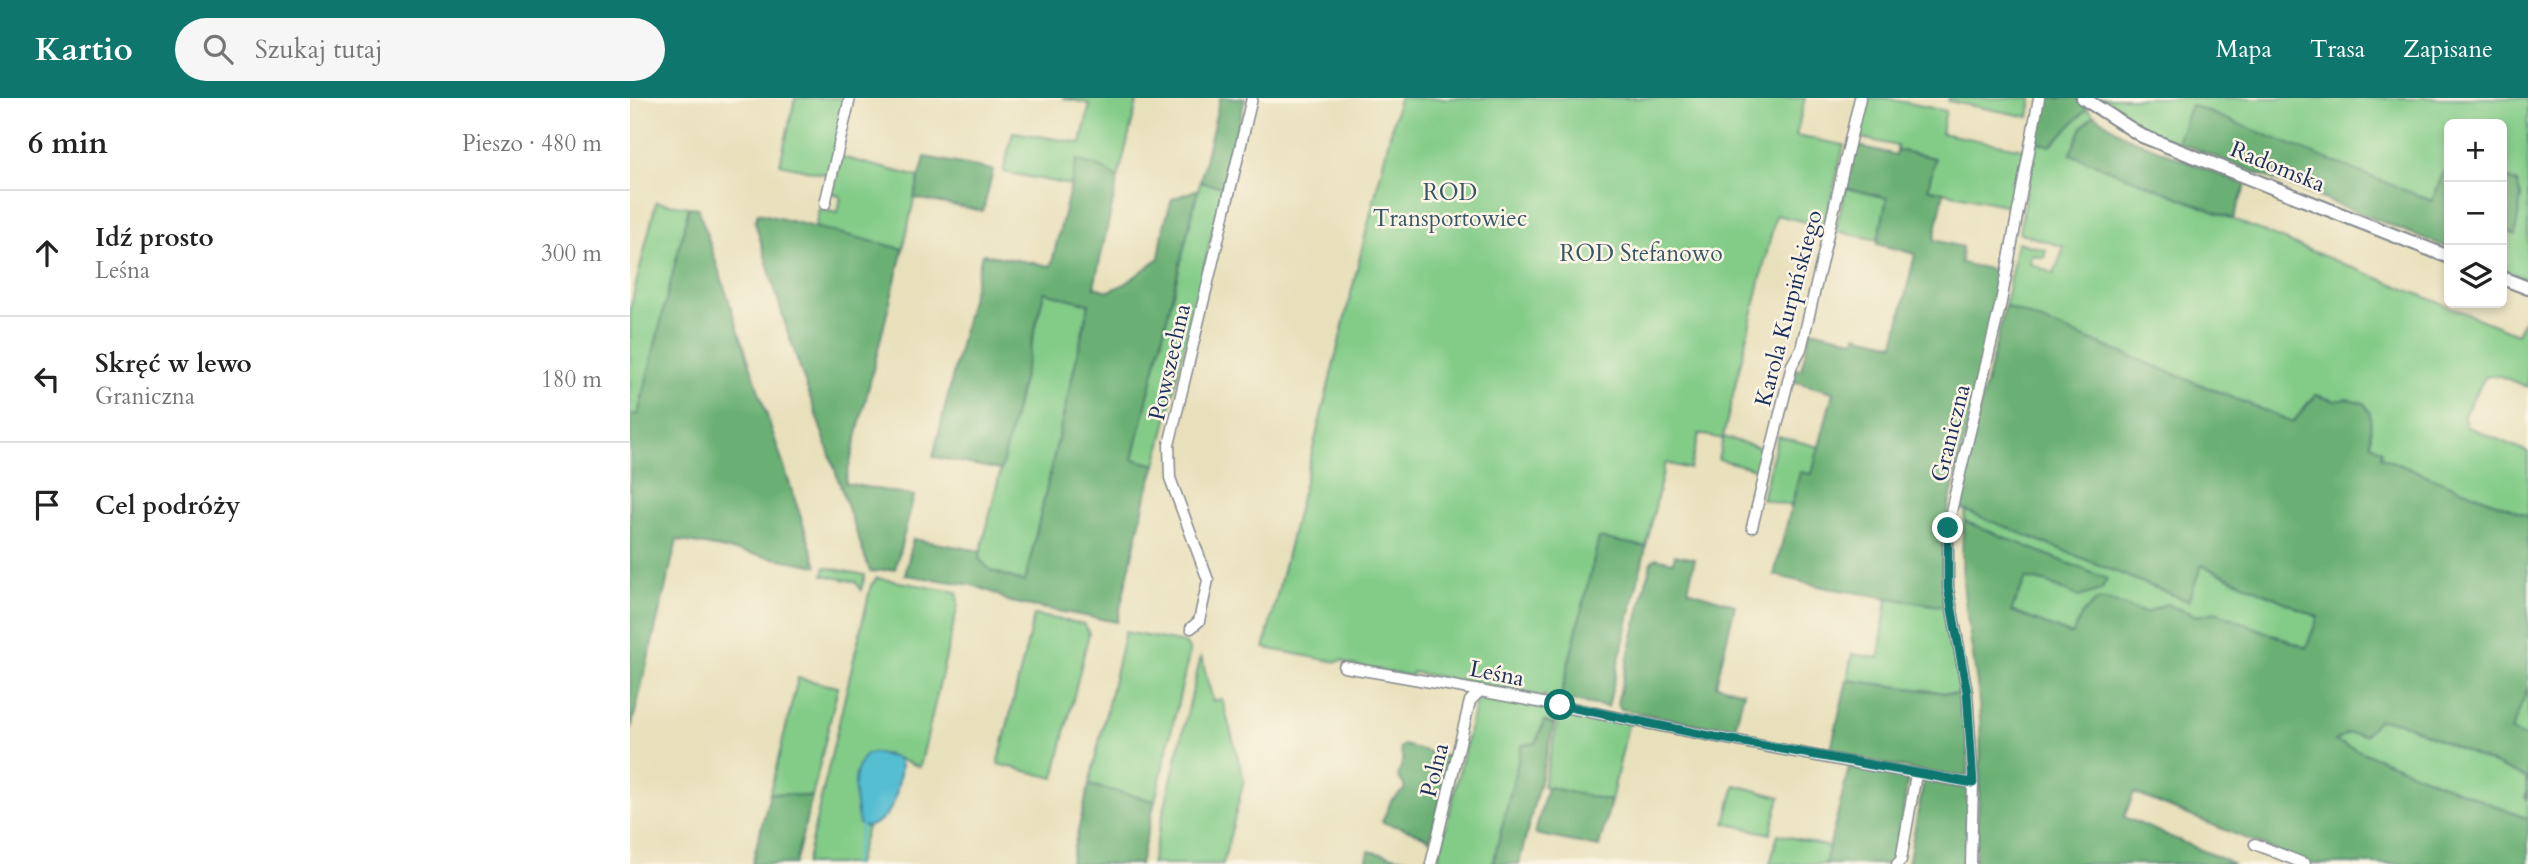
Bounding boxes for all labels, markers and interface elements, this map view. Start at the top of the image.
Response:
search box [175,18,665,81]
text: Kartio [35,27,133,72]
icon: search [199,30,237,68]
text: Szukaj tutaj [255,32,382,67]
text: Mapa [2216,33,2272,66]
text: Trasa [2310,33,2365,66]
text: Zapisane [2403,33,2493,66]
map controls [2444,119,2507,308]
button: + [2444,119,2507,182]
text: 6 min [28,123,108,164]
text: Pieszo · 480 m [462,128,602,159]
street label: Radomska [2226,133,2330,200]
park label: ROD Transportowiec [1373,177,1527,234]
button: − [2444,182,2507,245]
street label: Karola Kurpińskiego [1747,207,1830,410]
text: Idź prosto [95,220,214,255]
icon: ahead [28,234,66,272]
text: 300 m [541,238,602,269]
park label: ROD Stefanowo [1559,238,1723,269]
button: layers [2444,245,2507,308]
text: Leśna [95,255,150,286]
street label: Powszechna [1141,301,1198,424]
text: Skręć w lewo [95,346,252,381]
icon: left [28,360,66,398]
text: 180 m [541,364,602,395]
text: Graniczna [95,381,195,412]
street label: Graniczna [1923,381,1978,485]
icon: arrive [28,486,66,524]
text: Cel podróży [95,488,241,523]
route end [1932,512,1963,543]
street label: Leśna [1467,653,1527,694]
route start [1544,689,1575,720]
street label: Polna [1413,740,1456,801]

